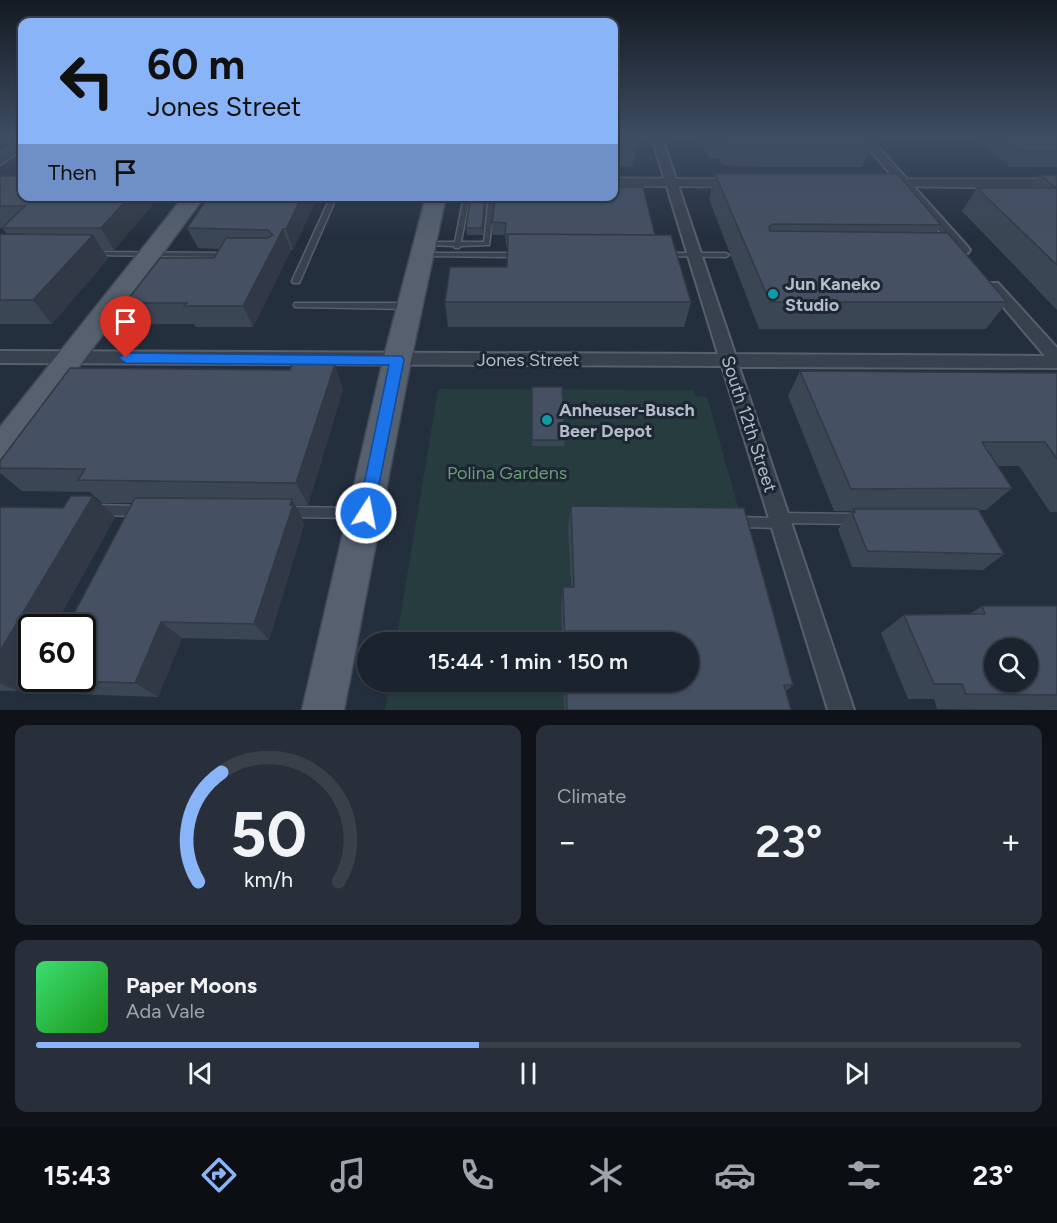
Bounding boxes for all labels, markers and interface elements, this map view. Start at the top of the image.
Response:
text: 60 m [147,39,245,90]
icon: left [48,42,126,120]
text: Jones Street [147,90,301,123]
icon: arrive [109,156,142,189]
text: Then [48,159,97,186]
place label: Jun Kaneko Studio [785,273,881,316]
marker: Jun Kaneko Studio [766,287,780,301]
pin [100,296,151,358]
icon: arrive [109,305,142,338]
street label: Jones Street [477,349,580,371]
street label: South 12th Street [717,353,781,495]
place label: Anheuser-Busch Beer Depot [559,399,695,442]
marker: Anheuser-Busch Beer Depot [540,413,554,427]
park label: Polina Gardens [447,462,567,484]
position arrow [334,481,398,545]
speed limit sign: 60 [18,614,96,692]
map controls [984,638,1038,692]
button: search [984,638,1038,692]
text: 15:44 · 1 min · 150 m [428,648,628,675]
text: Climate [557,784,626,808]
text: 50 [230,797,306,872]
text: 23° [755,814,823,868]
text: − [557,822,578,861]
text: + [1000,822,1021,861]
text: km/h [244,867,292,892]
text: Paper Moons [126,972,257,999]
text: Ada Vale [126,999,205,1023]
icon: previous [184,1057,217,1090]
icon: pause [512,1057,545,1090]
icon: next [840,1057,873,1090]
icon: directions [198,1154,240,1196]
icon: music [327,1154,369,1196]
icon: phone [456,1154,498,1196]
icon: climate [585,1154,627,1196]
icon: car [714,1154,756,1196]
icon: filters [843,1154,885,1196]
text: 15:43 [44,1159,111,1192]
text: 23° [973,1159,1013,1192]

